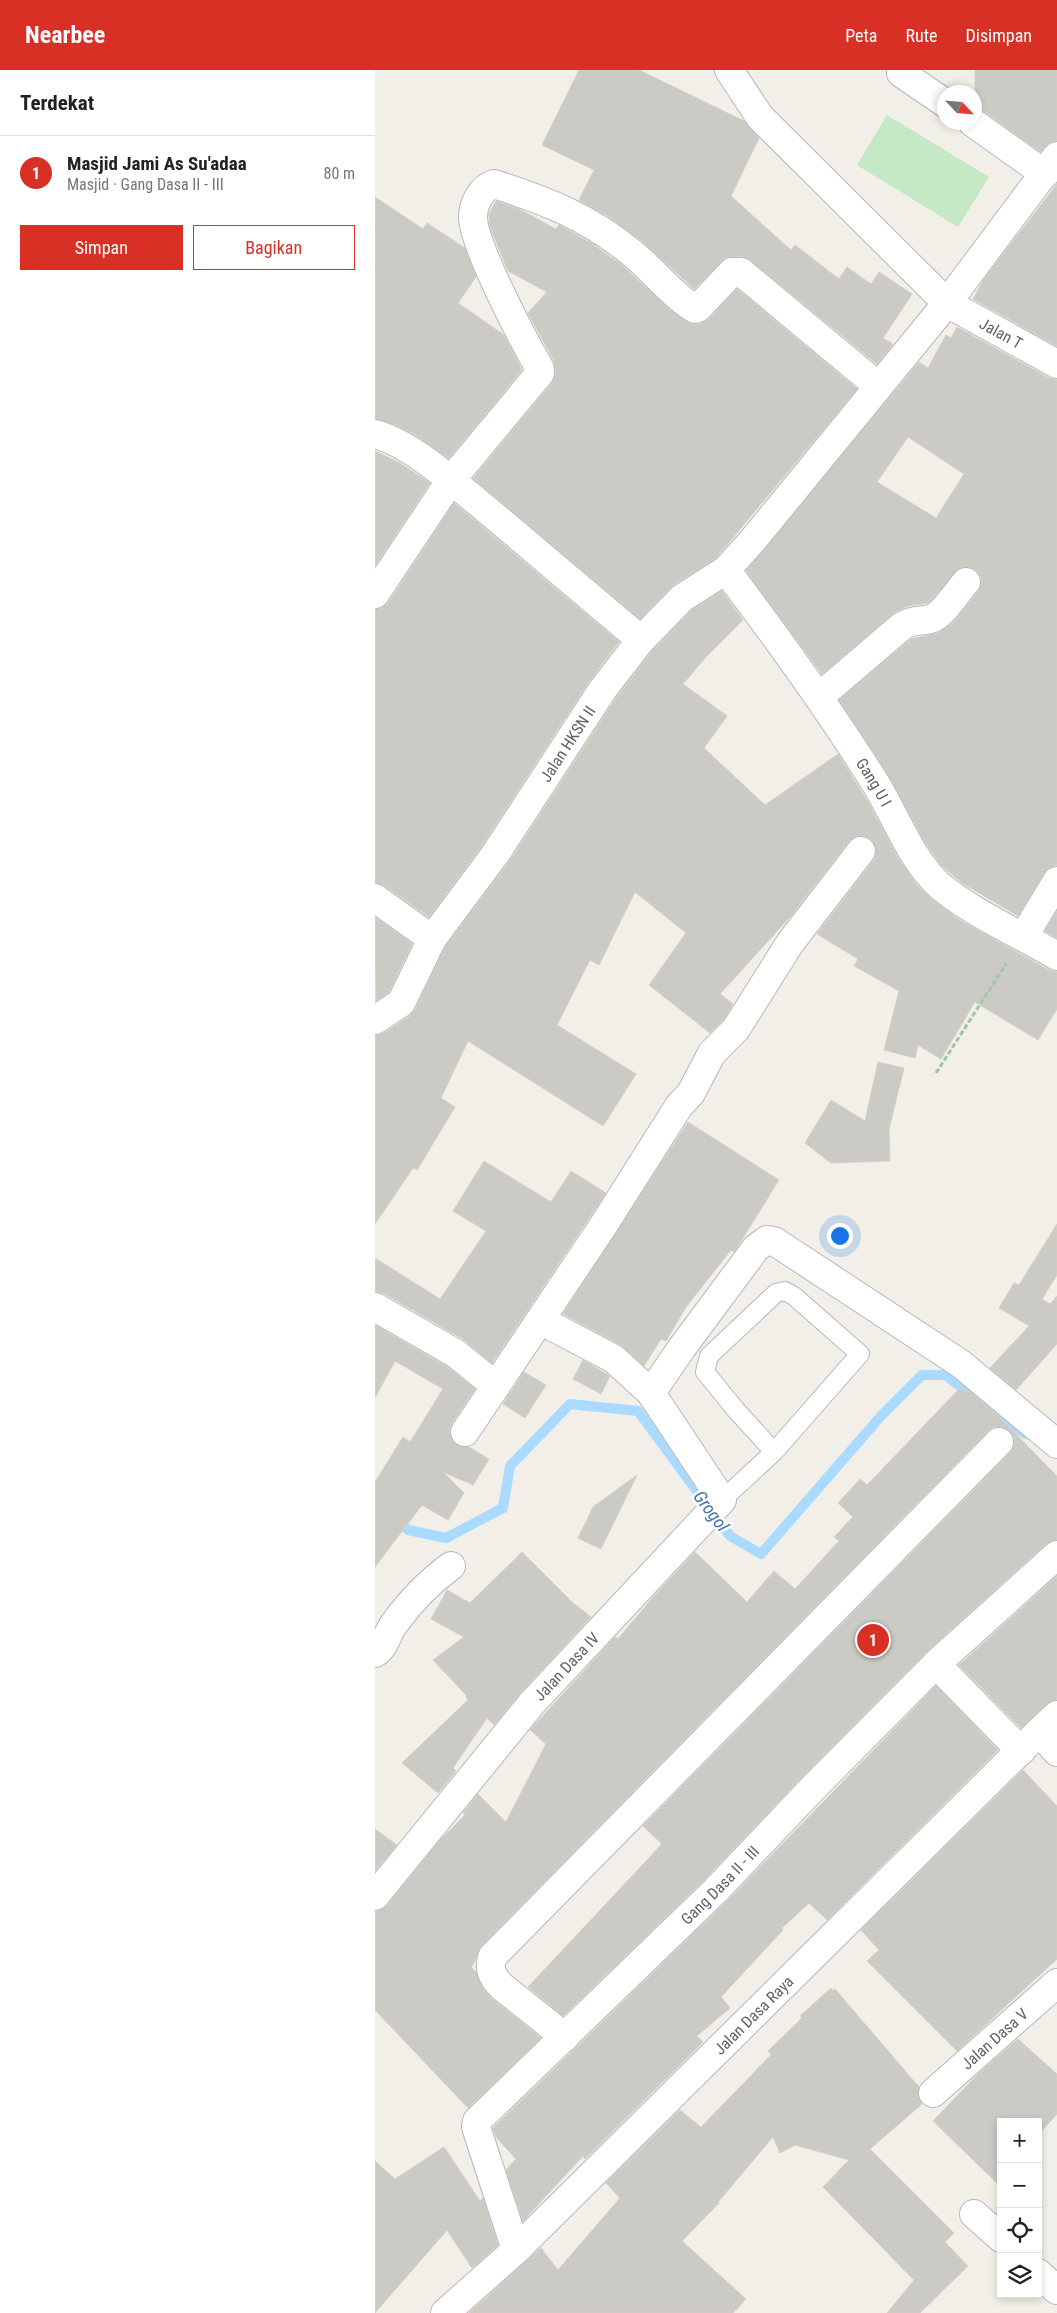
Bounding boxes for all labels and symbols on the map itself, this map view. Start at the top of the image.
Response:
north arrow [937,85,982,130]
street label: Jalan T [976,314,1026,353]
street label: Jalan HKSN II [536,702,599,785]
street label: Gang U I [852,755,896,810]
your location [827,1223,853,1249]
water label: Grogol [689,1486,734,1536]
pin: 1 [857,1621,889,1659]
street label: Jalan Dasa IV [530,1629,603,1705]
street label: Gang Dasa II - III [677,1842,763,1929]
street label: Jalan Dasa Raya [710,1972,797,2059]
street label: Jalan Dasa V [957,2004,1032,2073]

